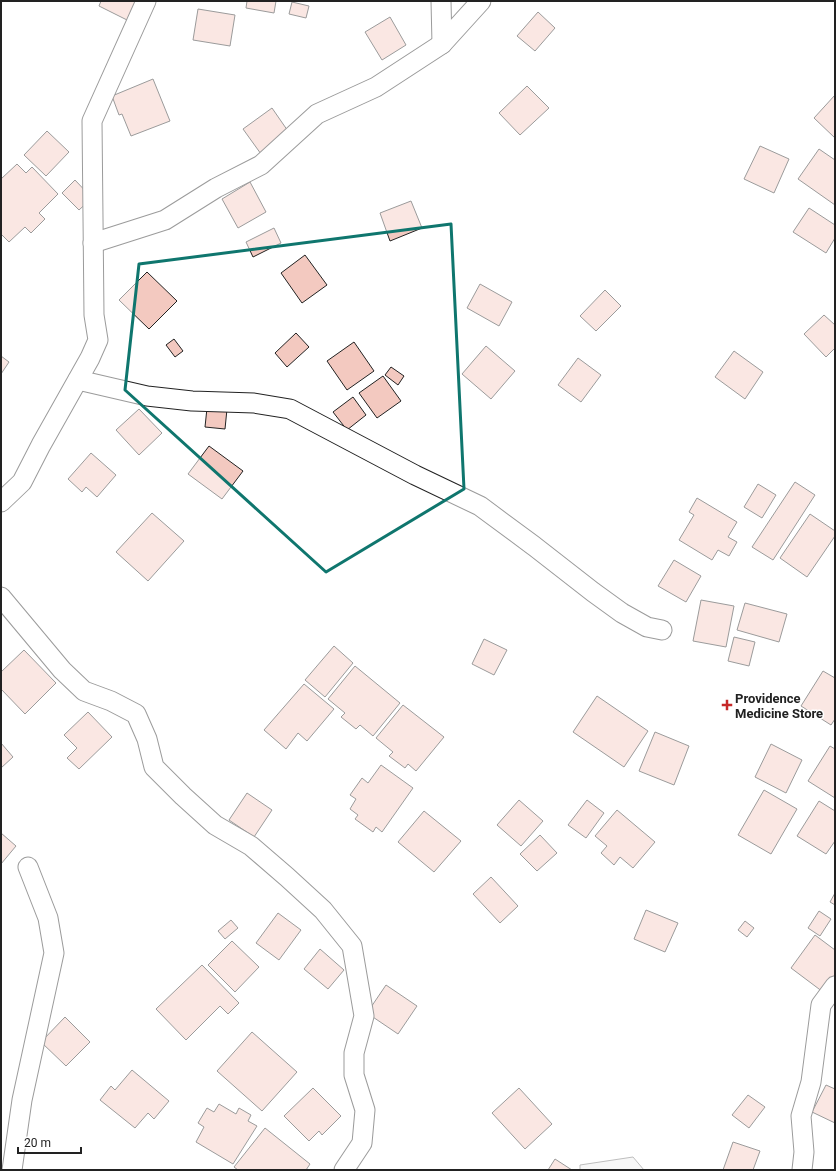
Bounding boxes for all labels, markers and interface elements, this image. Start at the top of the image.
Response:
place label: Providence Medicine Store [735,691,823,721]
marker: Providence Medicine Store [722,700,732,710]
scale bar [18,1129,81,1155]
text: 20 m [24,1136,51,1150]

